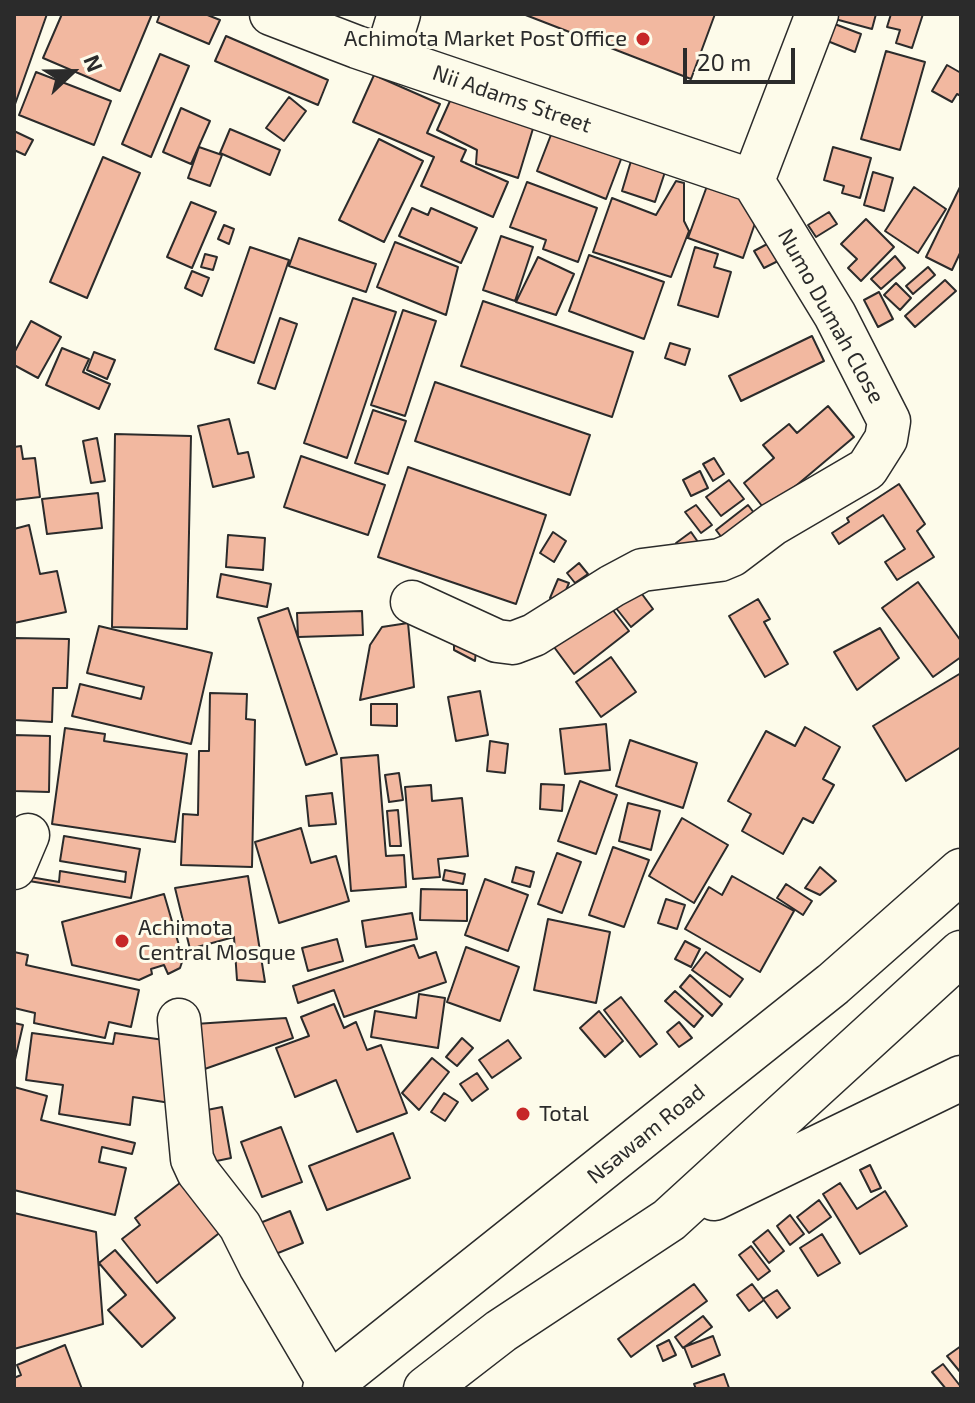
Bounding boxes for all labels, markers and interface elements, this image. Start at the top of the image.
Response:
place label: Achimota Market Post Office [344,26,627,52]
marker: Achimota Market Post Office [634,30,652,48]
north arrow [32,32,112,112]
scale bar [687,32,799,82]
text: 20 m [697,47,751,76]
text: N [79,51,109,75]
street label: Nii Adams Street [429,59,595,139]
street label: Numo Dumah Close [772,224,890,408]
place label: Achimota Central Mosque [138,915,296,966]
marker: Achimota Central Mosque [113,932,131,950]
street label: Nsawam Road [582,1079,710,1189]
place label: Total [539,1101,589,1127]
marker: Total [514,1105,532,1123]

